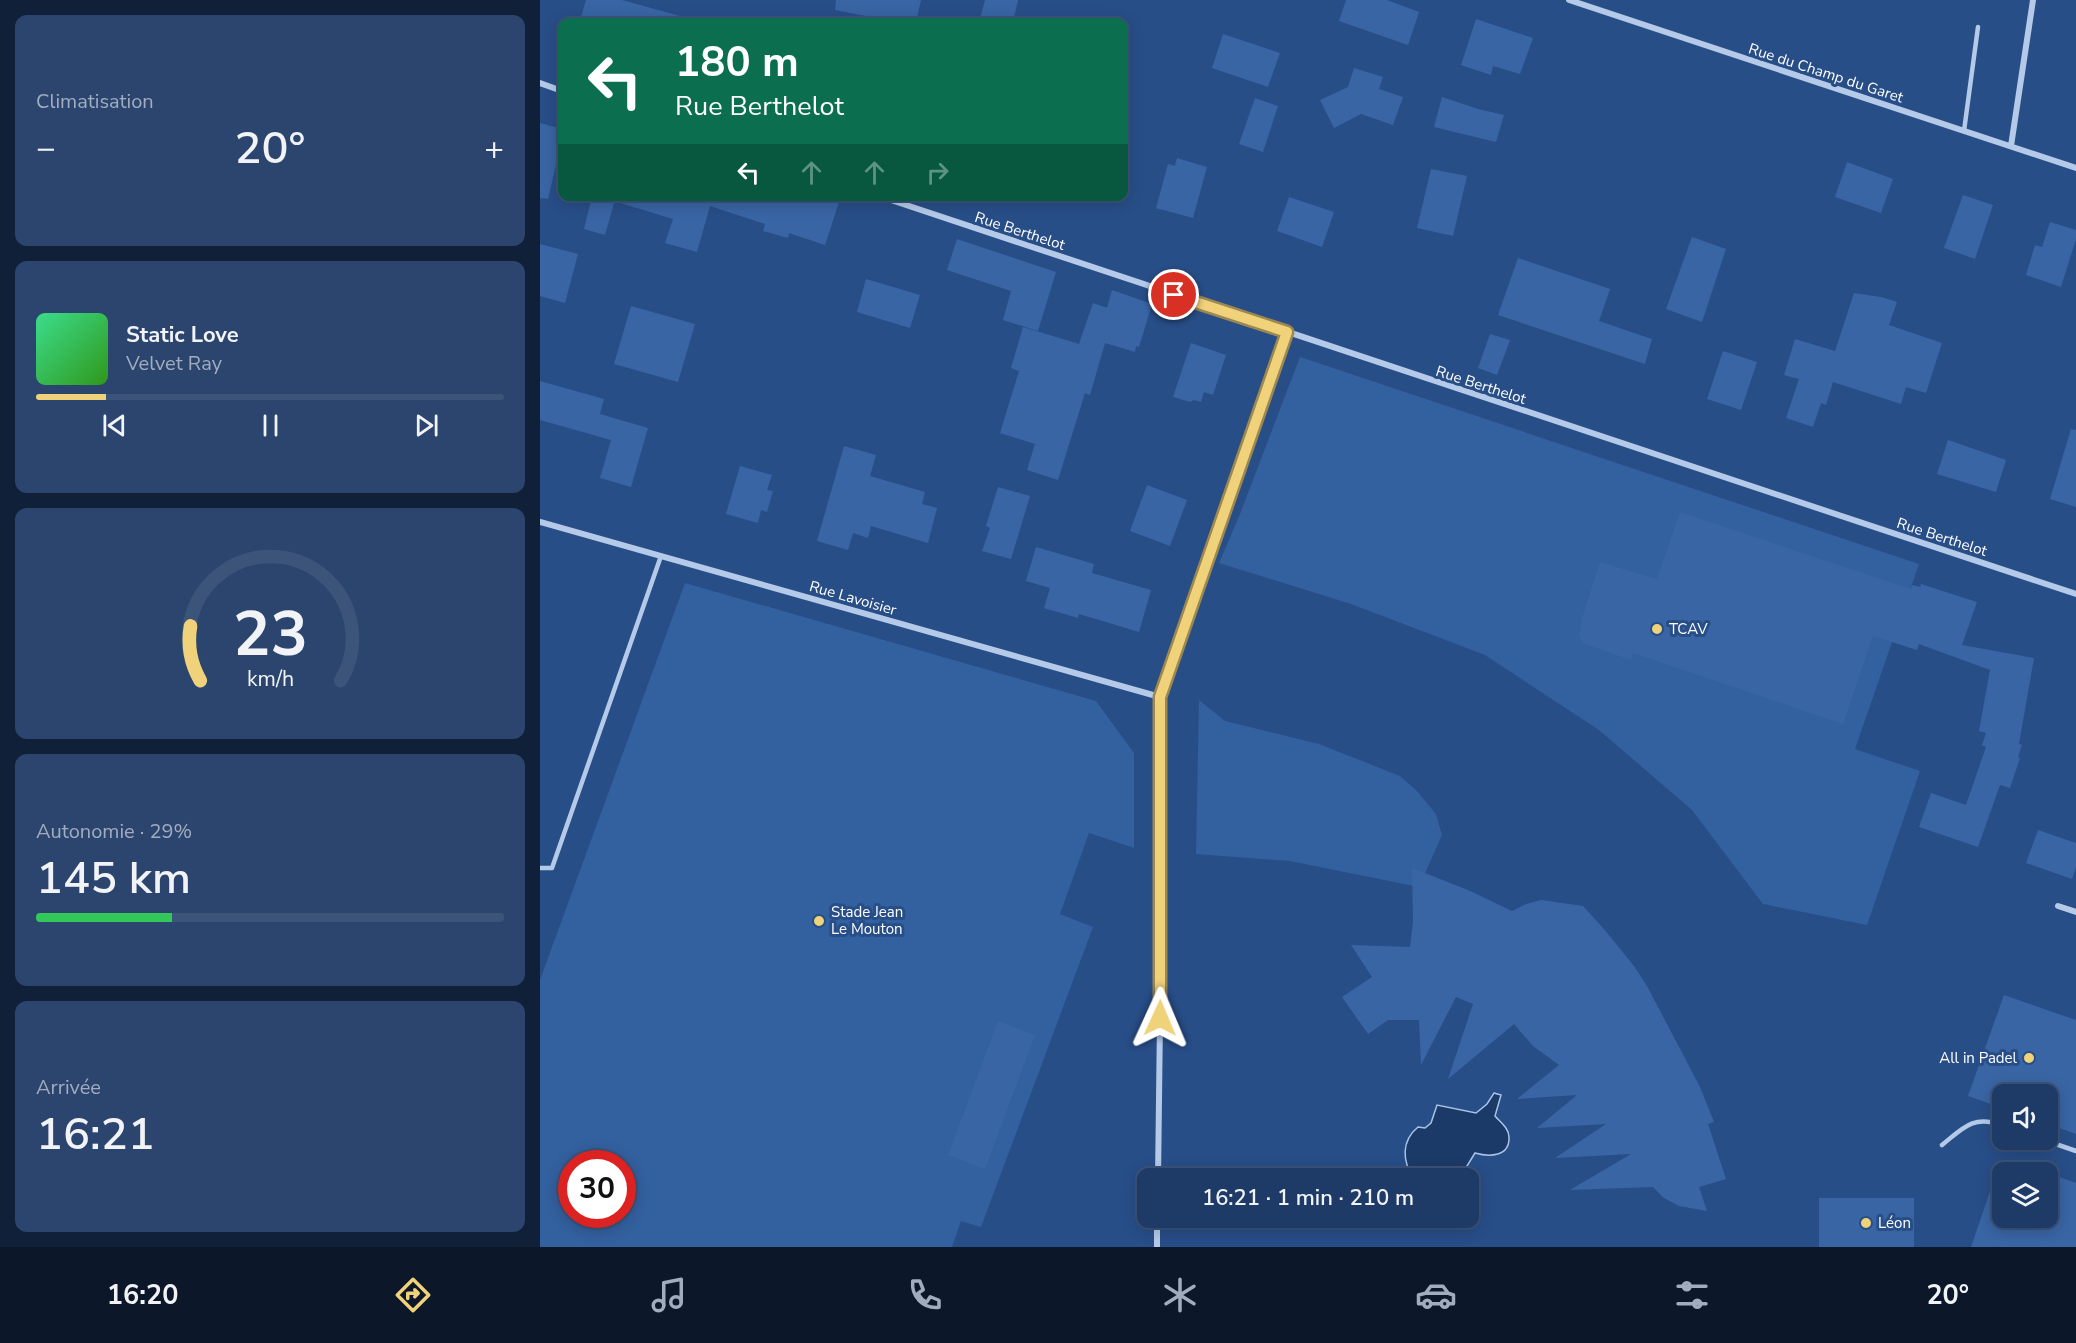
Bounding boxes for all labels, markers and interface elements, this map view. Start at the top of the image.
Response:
text: 180 m [675,34,799,91]
street label: Rue du Champ du Garet [1746,39,1907,108]
icon: left [576,42,654,120]
text: Climatisation [36,88,154,115]
text: Rue Berthelot [675,88,844,125]
text: 20° [235,118,305,179]
text: − [36,126,56,171]
text: + [484,126,504,171]
icon: left [732,156,765,189]
icon: ahead [795,156,828,189]
icon: ahead [858,156,891,189]
icon: right [921,156,954,189]
street label: Rue Berthelot [972,207,1068,255]
pin [1148,269,1199,320]
icon: arrive [1157,278,1190,311]
text: Static Love [126,320,239,350]
text: Velvet Ray [126,350,222,377]
street label: Rue Berthelot [1433,361,1529,409]
icon: previous [98,409,131,442]
icon: pause [254,409,287,442]
icon: next [410,409,443,442]
street label: Rue Berthelot [1894,513,1990,561]
street label: Rue Lavoisier [807,576,900,620]
text: 23 [233,592,307,677]
place label: TCAV [1669,619,1708,639]
marker: TCAV [1650,622,1664,636]
text: km/h [246,664,294,694]
text: Autonomie · 29% [36,818,192,845]
text: 145 km [36,848,191,909]
place label: Stade Jean Le Mouton [831,902,903,939]
marker: Stade Jean Le Mouton [812,914,826,928]
position arrow [1128,986,1192,1050]
place label: All in Padel [1939,1048,2018,1068]
marker: All in Padel [2022,1051,2036,1065]
text: Arrivée [36,1074,101,1101]
map controls [1992,1084,2058,1228]
button: sound [1992,1084,2058,1150]
text: 16:21 [36,1104,155,1165]
speed limit sign: 30 [558,1150,636,1228]
button: layers [1992,1162,2058,1228]
text: 16:21 · 1 min · 210 m [1202,1183,1414,1213]
place label: Léon [1878,1213,1911,1233]
marker: Léon [1859,1216,1873,1230]
icon: directions [392,1274,434,1316]
icon: music [648,1274,690,1316]
icon: phone [904,1274,946,1316]
icon: climate [1159,1274,1201,1316]
icon: car [1415,1274,1457,1316]
icon: filters [1671,1274,1713,1316]
text: 16:20 [107,1277,178,1314]
text: 20° [1926,1277,1969,1314]

